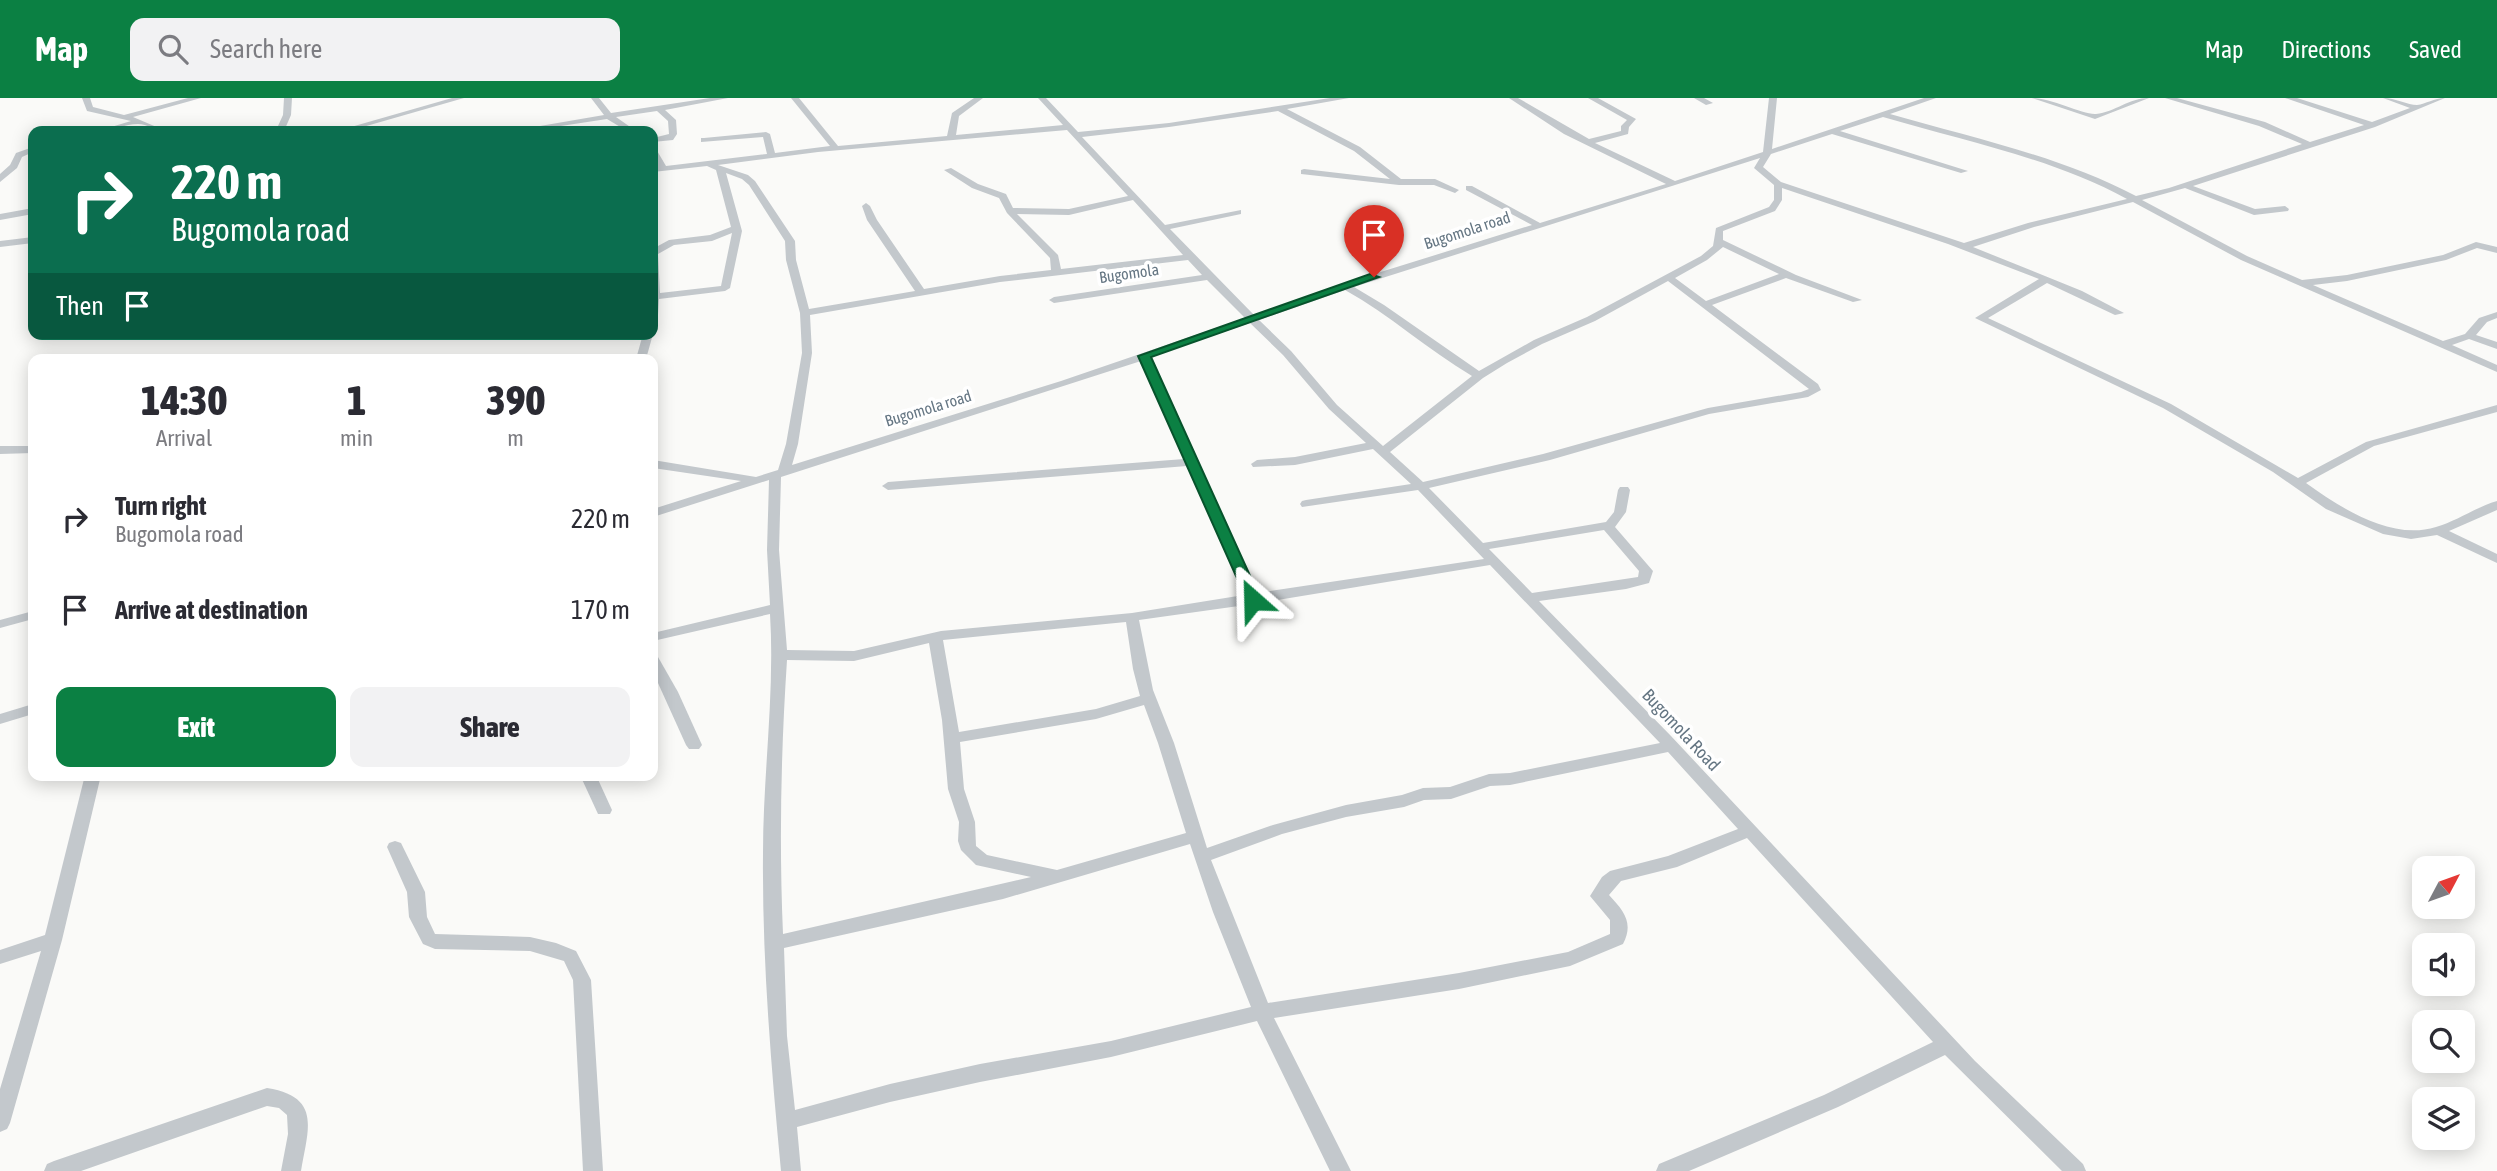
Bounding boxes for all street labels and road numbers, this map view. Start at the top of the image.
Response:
street label: Bugomola road [1422,208,1513,253]
street label: Bugomola [1098,260,1160,287]
street label: Bugomola road [883,386,974,431]
street label: Bugomola Road [1638,684,1725,775]

